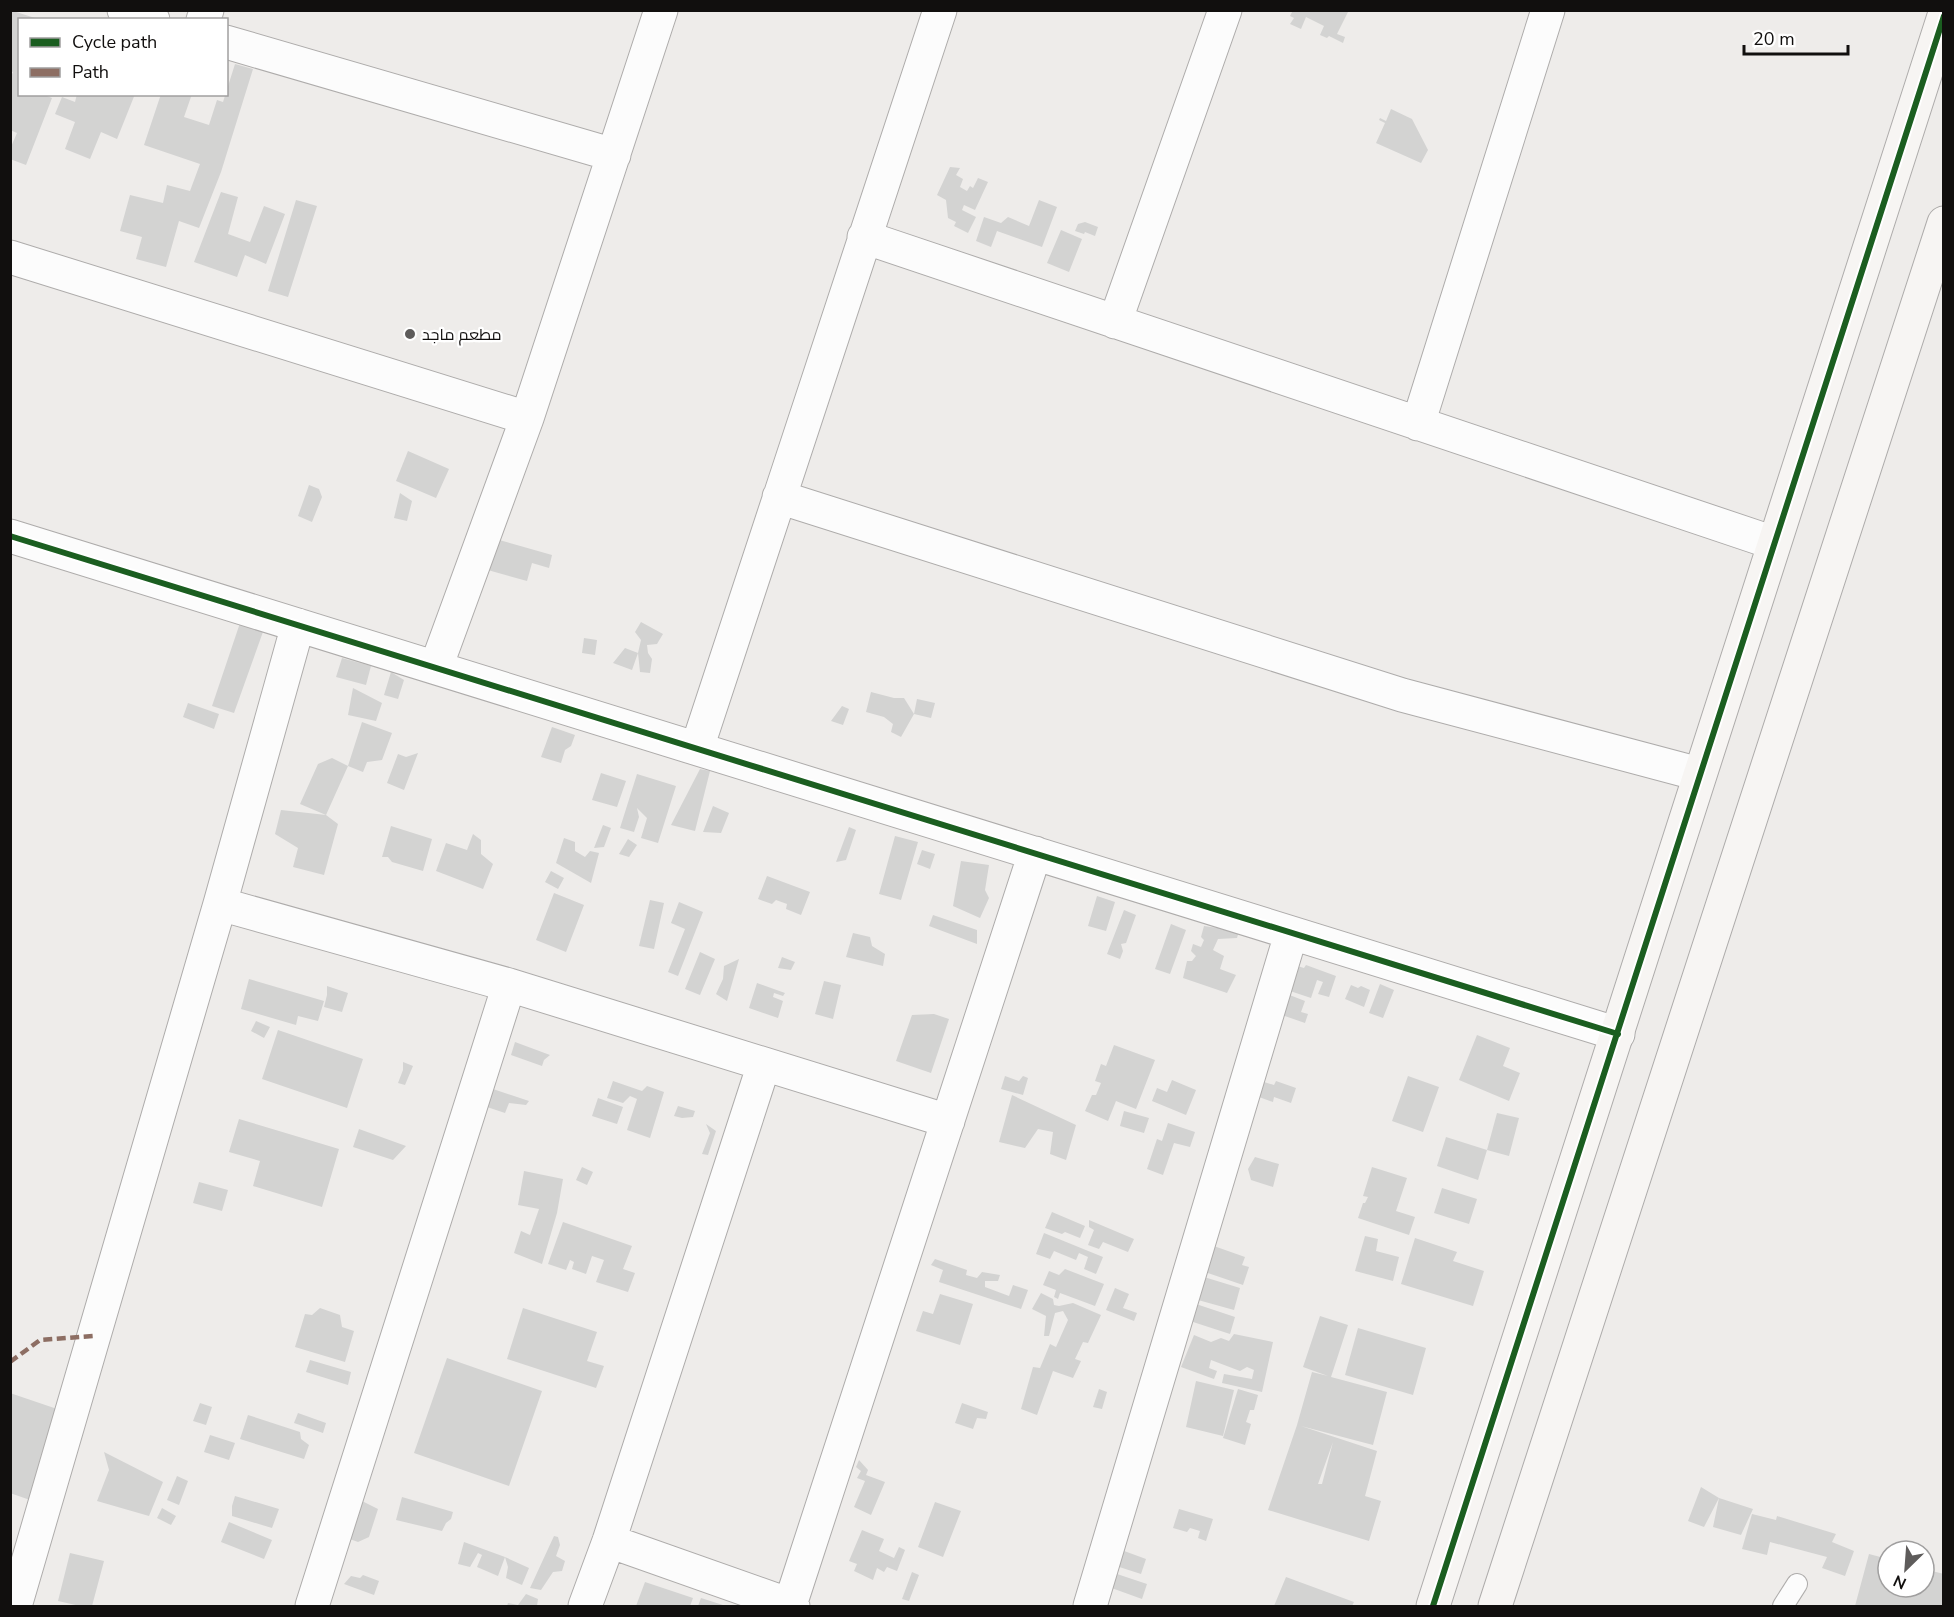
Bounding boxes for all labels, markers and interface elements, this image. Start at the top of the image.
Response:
legend [18,18,228,96]
scale bar [1744,18,1848,56]
text: 20 m [1753,27,1795,51]
text: Cycle path [72,30,157,54]
text: Path [72,60,109,84]
place label: مطعم ماجد [422,324,502,346]
marker: مطعم ماجد [403,327,417,341]
north arrow [1876,1539,1936,1599]
text: N [1890,1569,1910,1594]

